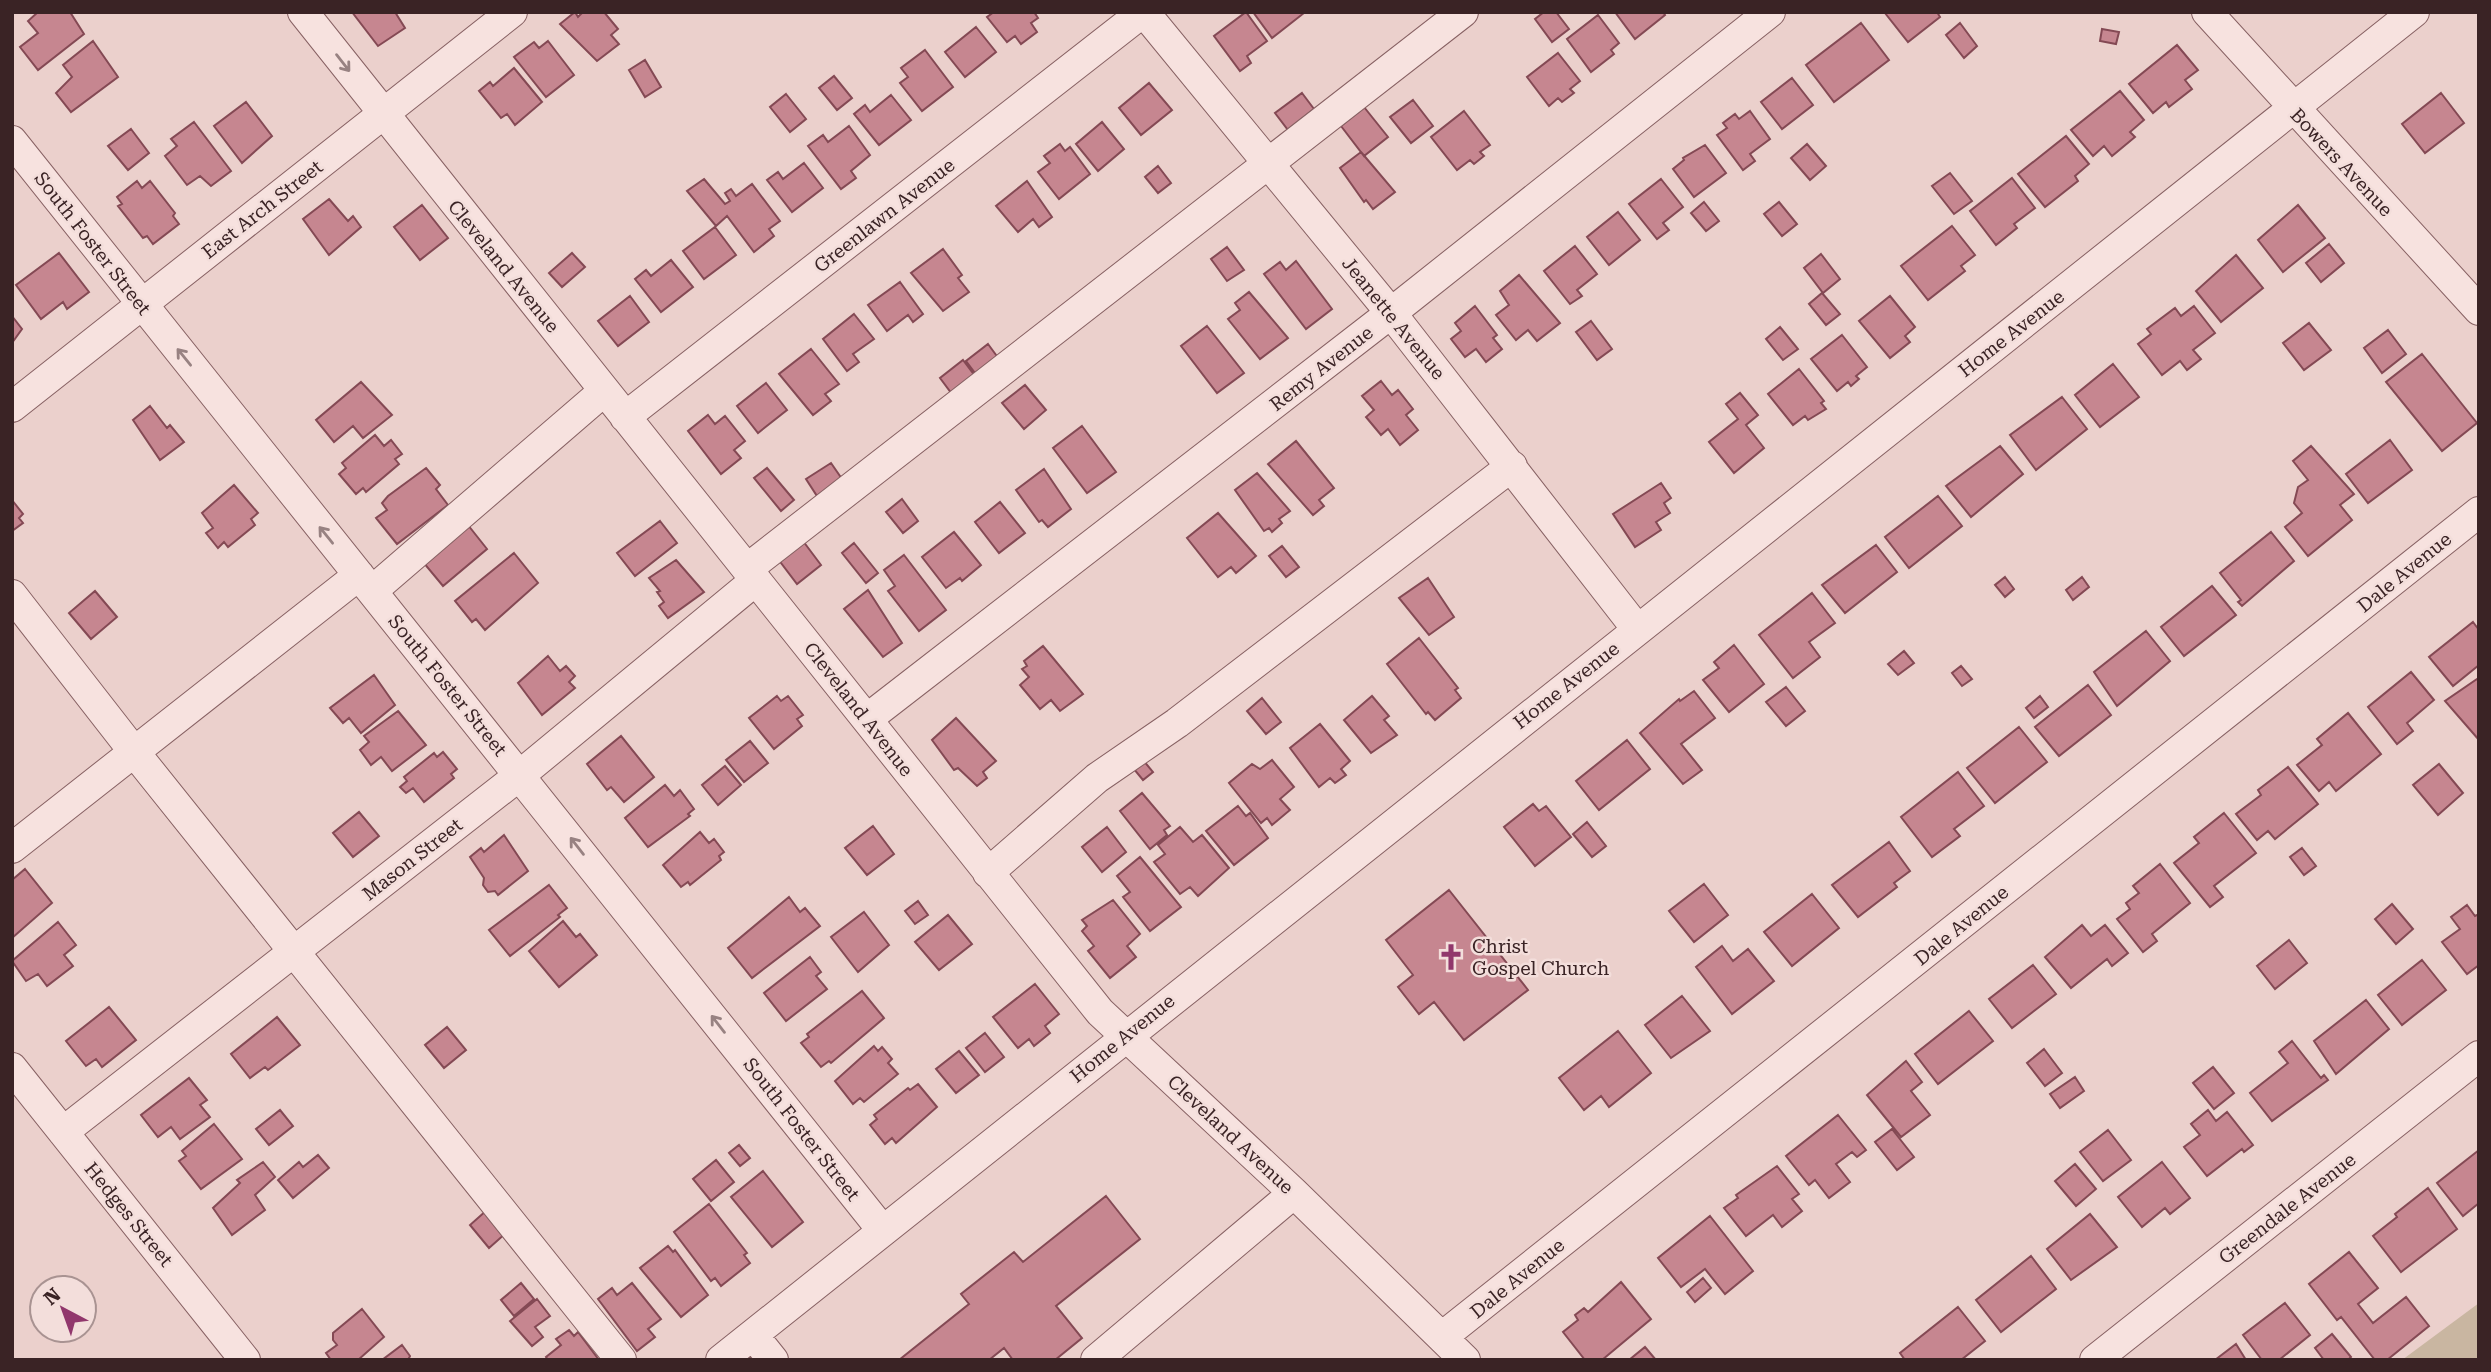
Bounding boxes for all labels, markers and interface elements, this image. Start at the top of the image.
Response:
one-way arrow [335,53,350,71]
street label: Bowers Avenue [2286,103,2398,221]
street label: Greenlawn Avenue [809,153,959,277]
street label: East Arch Street [197,155,327,264]
street label: South Foster Street [30,167,156,320]
street label: Cleveland Avenue [443,195,564,337]
street label: Jeanette Avenue [1337,252,1450,384]
street label: Home Avenue [1954,285,2069,382]
street label: Remy Avenue [1265,321,1377,416]
one-way arrow [176,349,192,367]
one-way arrow [319,526,334,545]
street label: Dale Avenue [2353,528,2456,617]
street label: South Foster Street [383,610,512,761]
street label: Home Avenue [1509,637,1624,734]
street label: Cleveland Avenue [799,638,918,781]
street label: Mason Street [358,813,467,906]
one-way arrow [569,837,584,855]
street label: Dale Avenue [1910,881,2013,970]
place label: Christ Gospel Church [1472,935,1609,980]
church icon: Christ Gospel Church [1436,942,1466,972]
street label: Home Avenue [1065,989,1179,1088]
one-way arrow [711,1015,726,1033]
street label: South Foster Street [739,1053,865,1206]
street label: Cleveland Avenue [1163,1070,1299,1199]
street label: Greendale Avenue [2214,1148,2360,1269]
street label: Hedges Street [80,1158,178,1271]
street label: Dale Avenue [1466,1234,1569,1323]
north arrow [28,1274,98,1344]
text: N [39,1283,66,1310]

